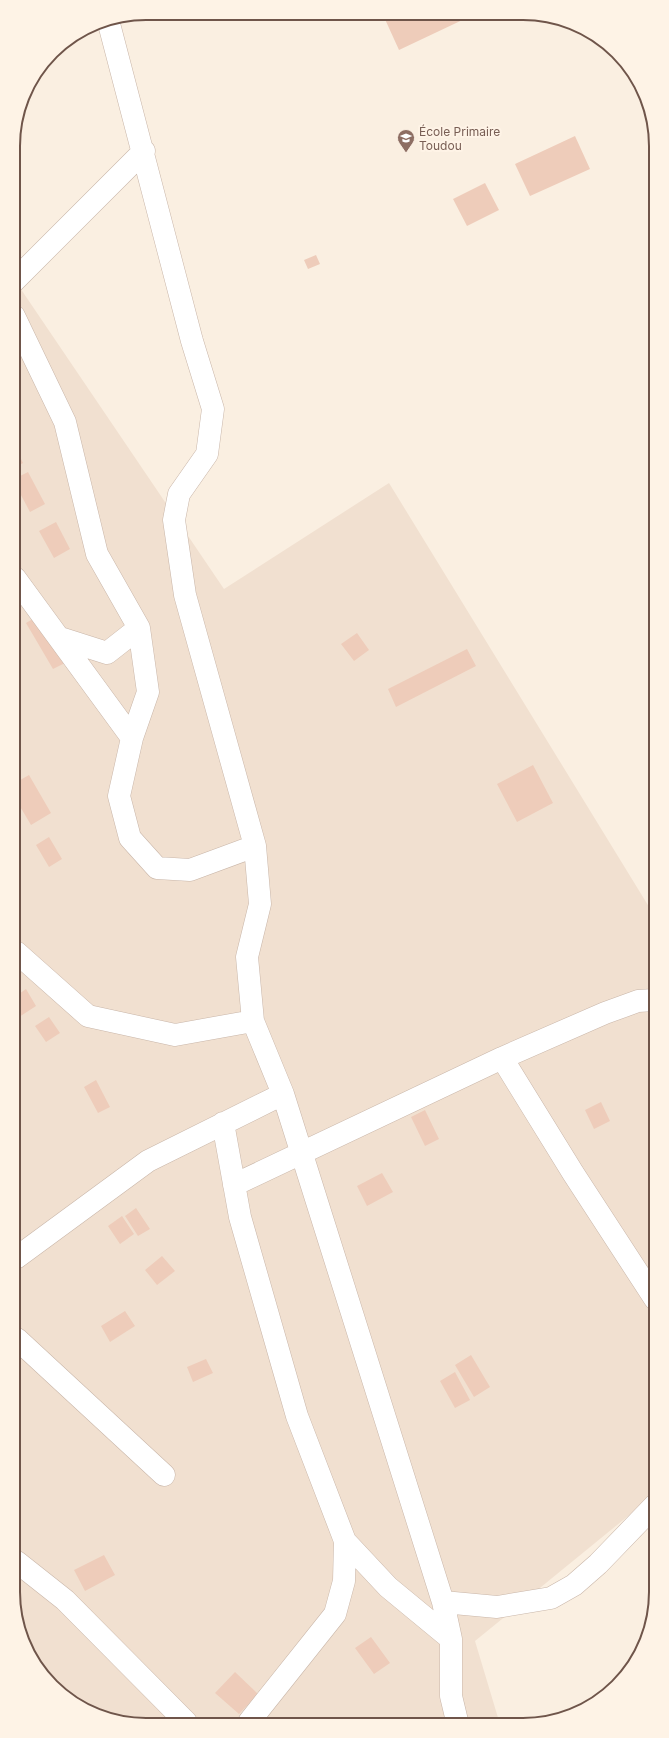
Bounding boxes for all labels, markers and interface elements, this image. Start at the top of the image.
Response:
place label: École Primaire Toudou [419,124,500,153]
school or university icon: École Primaire Toudou [396,128,416,153]

